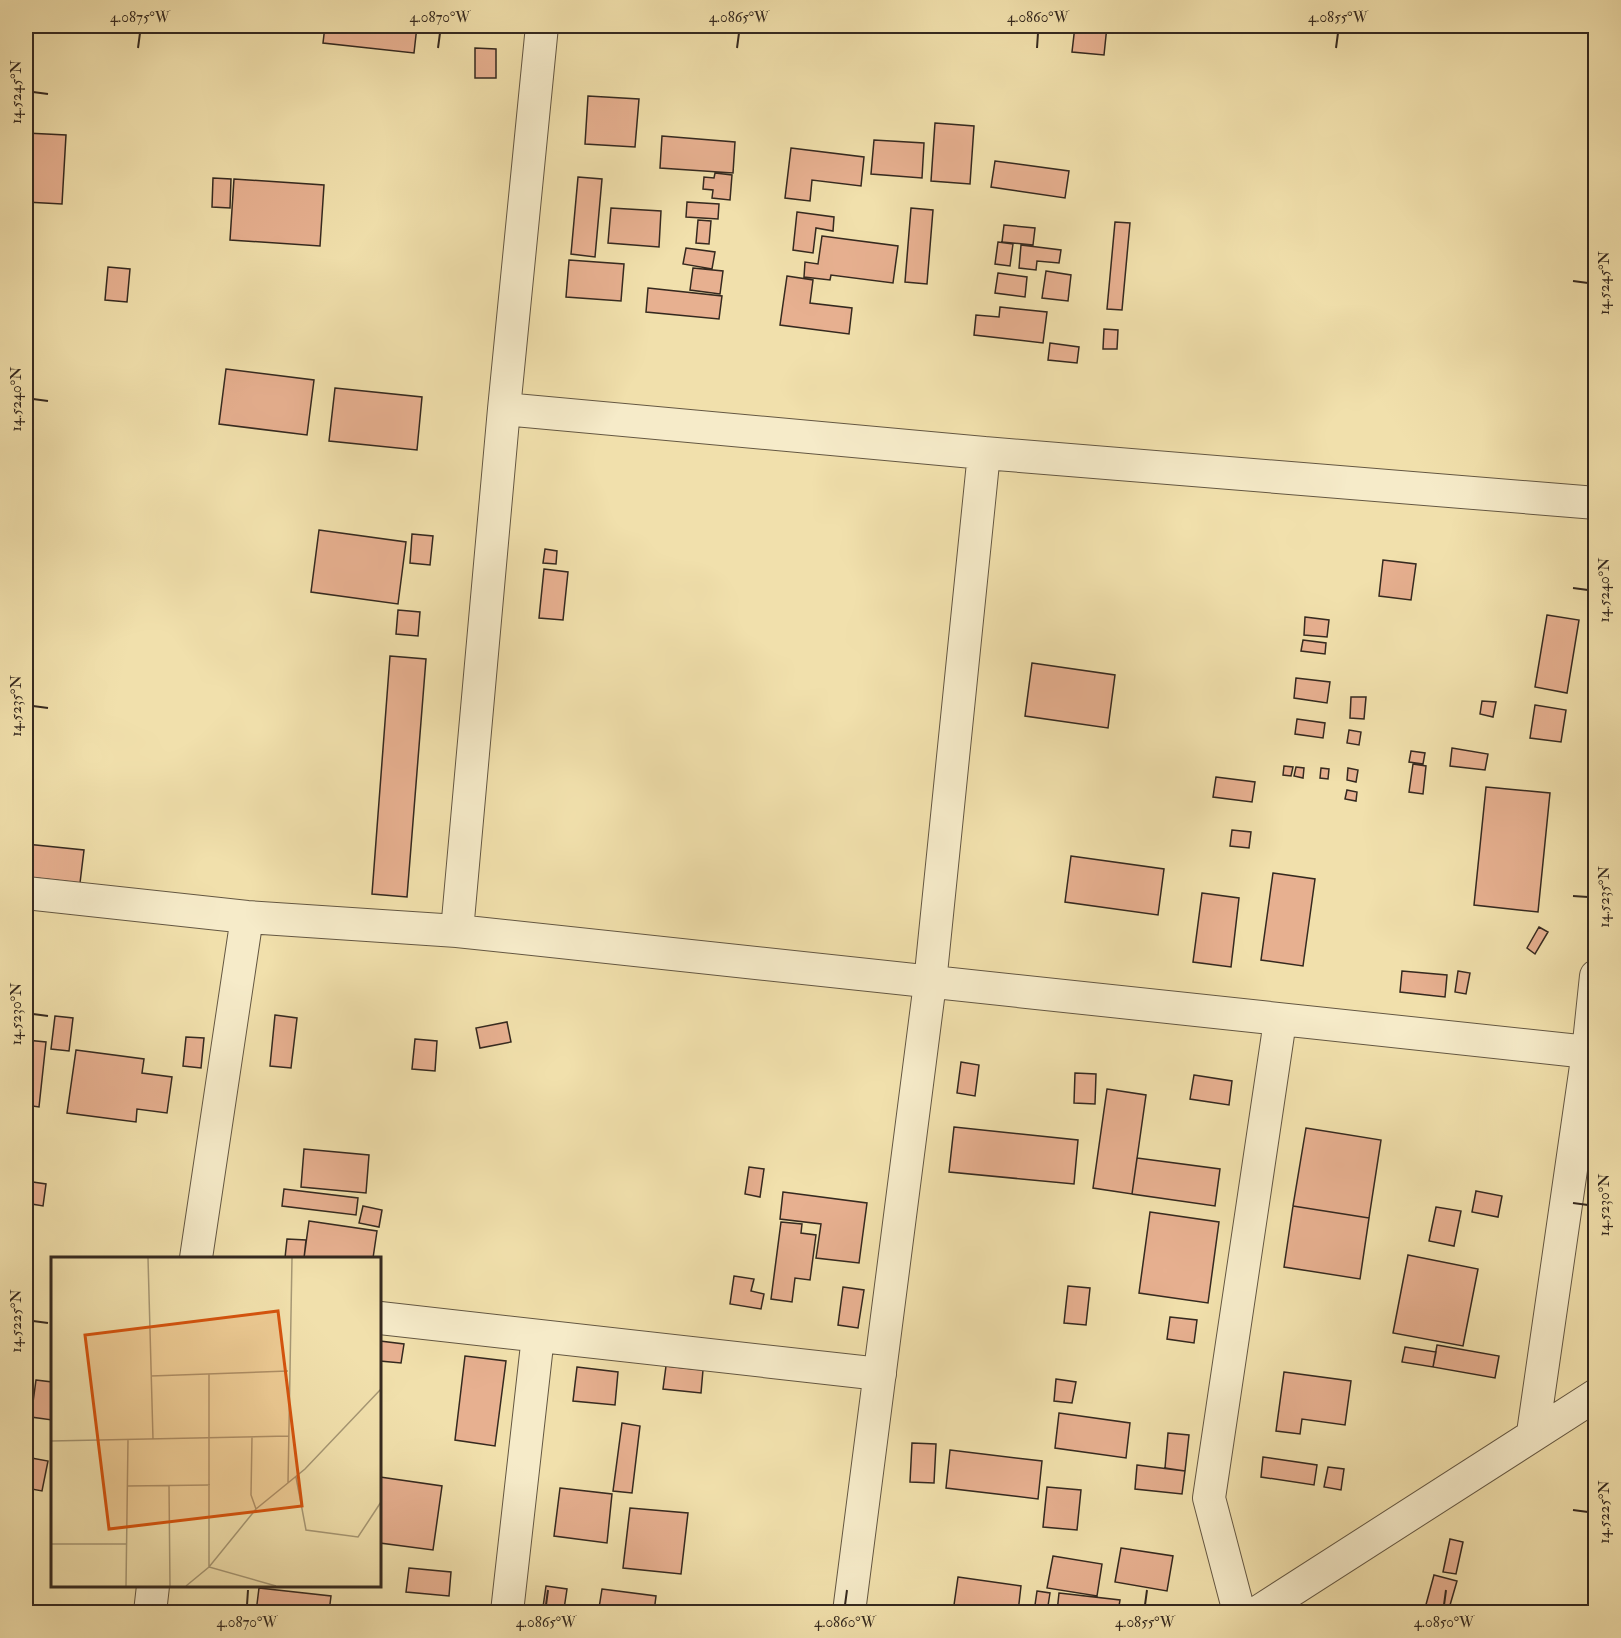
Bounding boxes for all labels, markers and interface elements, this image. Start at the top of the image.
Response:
text: 4.0875°W [110,8,171,27]
text: 4.0870°W [409,8,471,27]
text: 4.0865°W [709,8,770,27]
text: 4.0860°W [1007,8,1070,27]
text: 4.0855°W [1308,8,1369,27]
text: 14.5245°N [7,59,26,124]
text: 14.5245°N [1595,250,1614,315]
text: 14.5240°N [7,366,26,432]
text: 14.5240°N [1595,557,1614,623]
text: 14.5235°N [7,675,26,737]
text: 14.5235°N [1595,866,1614,928]
text: 14.5230°N [7,982,26,1045]
text: 14.5230°N [1595,1173,1614,1236]
inset map [51,1257,381,1587]
text: 14.5225°N [7,1289,26,1353]
text: 14.5225°N [1595,1480,1614,1544]
text: 4.0870°W [216,1613,278,1632]
text: 4.0865°W [516,1613,577,1632]
text: 4.0860°W [814,1613,877,1632]
text: 4.0855°W [1115,1613,1176,1632]
text: 4.0850°W [1414,1613,1475,1632]

